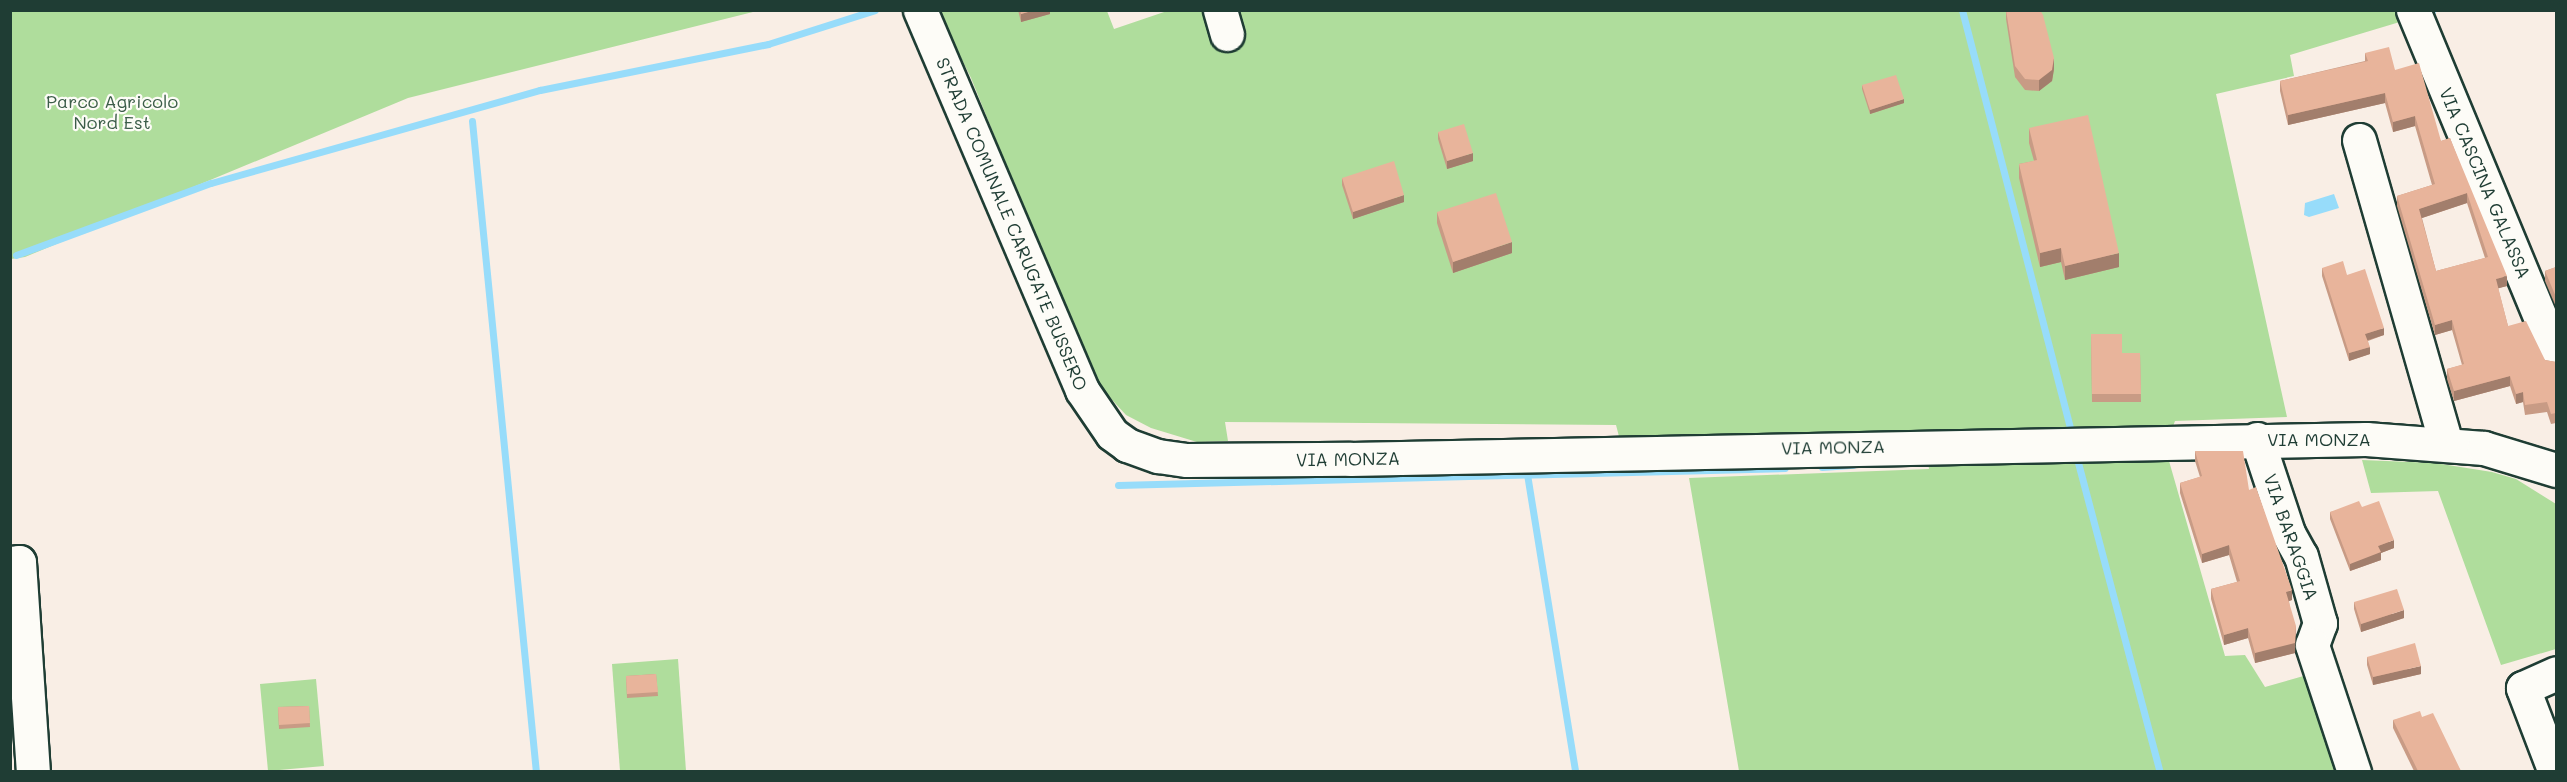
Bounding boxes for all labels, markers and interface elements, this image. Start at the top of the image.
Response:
street label: STRADA COMUNALE CARUGATE BUSSERO [932,54,1092,394]
street label: VIA CASCINA GALASSA [2435,84,2535,282]
park label: Parco Agricolo Nord Est [46,91,178,134]
street label: VIA MONZA [2267,428,2371,450]
street label: VIA MONZA [1781,435,1885,459]
street label: VIA MONZA [1296,447,1400,471]
street label: VIA BARAGGIA [2259,471,2323,603]

